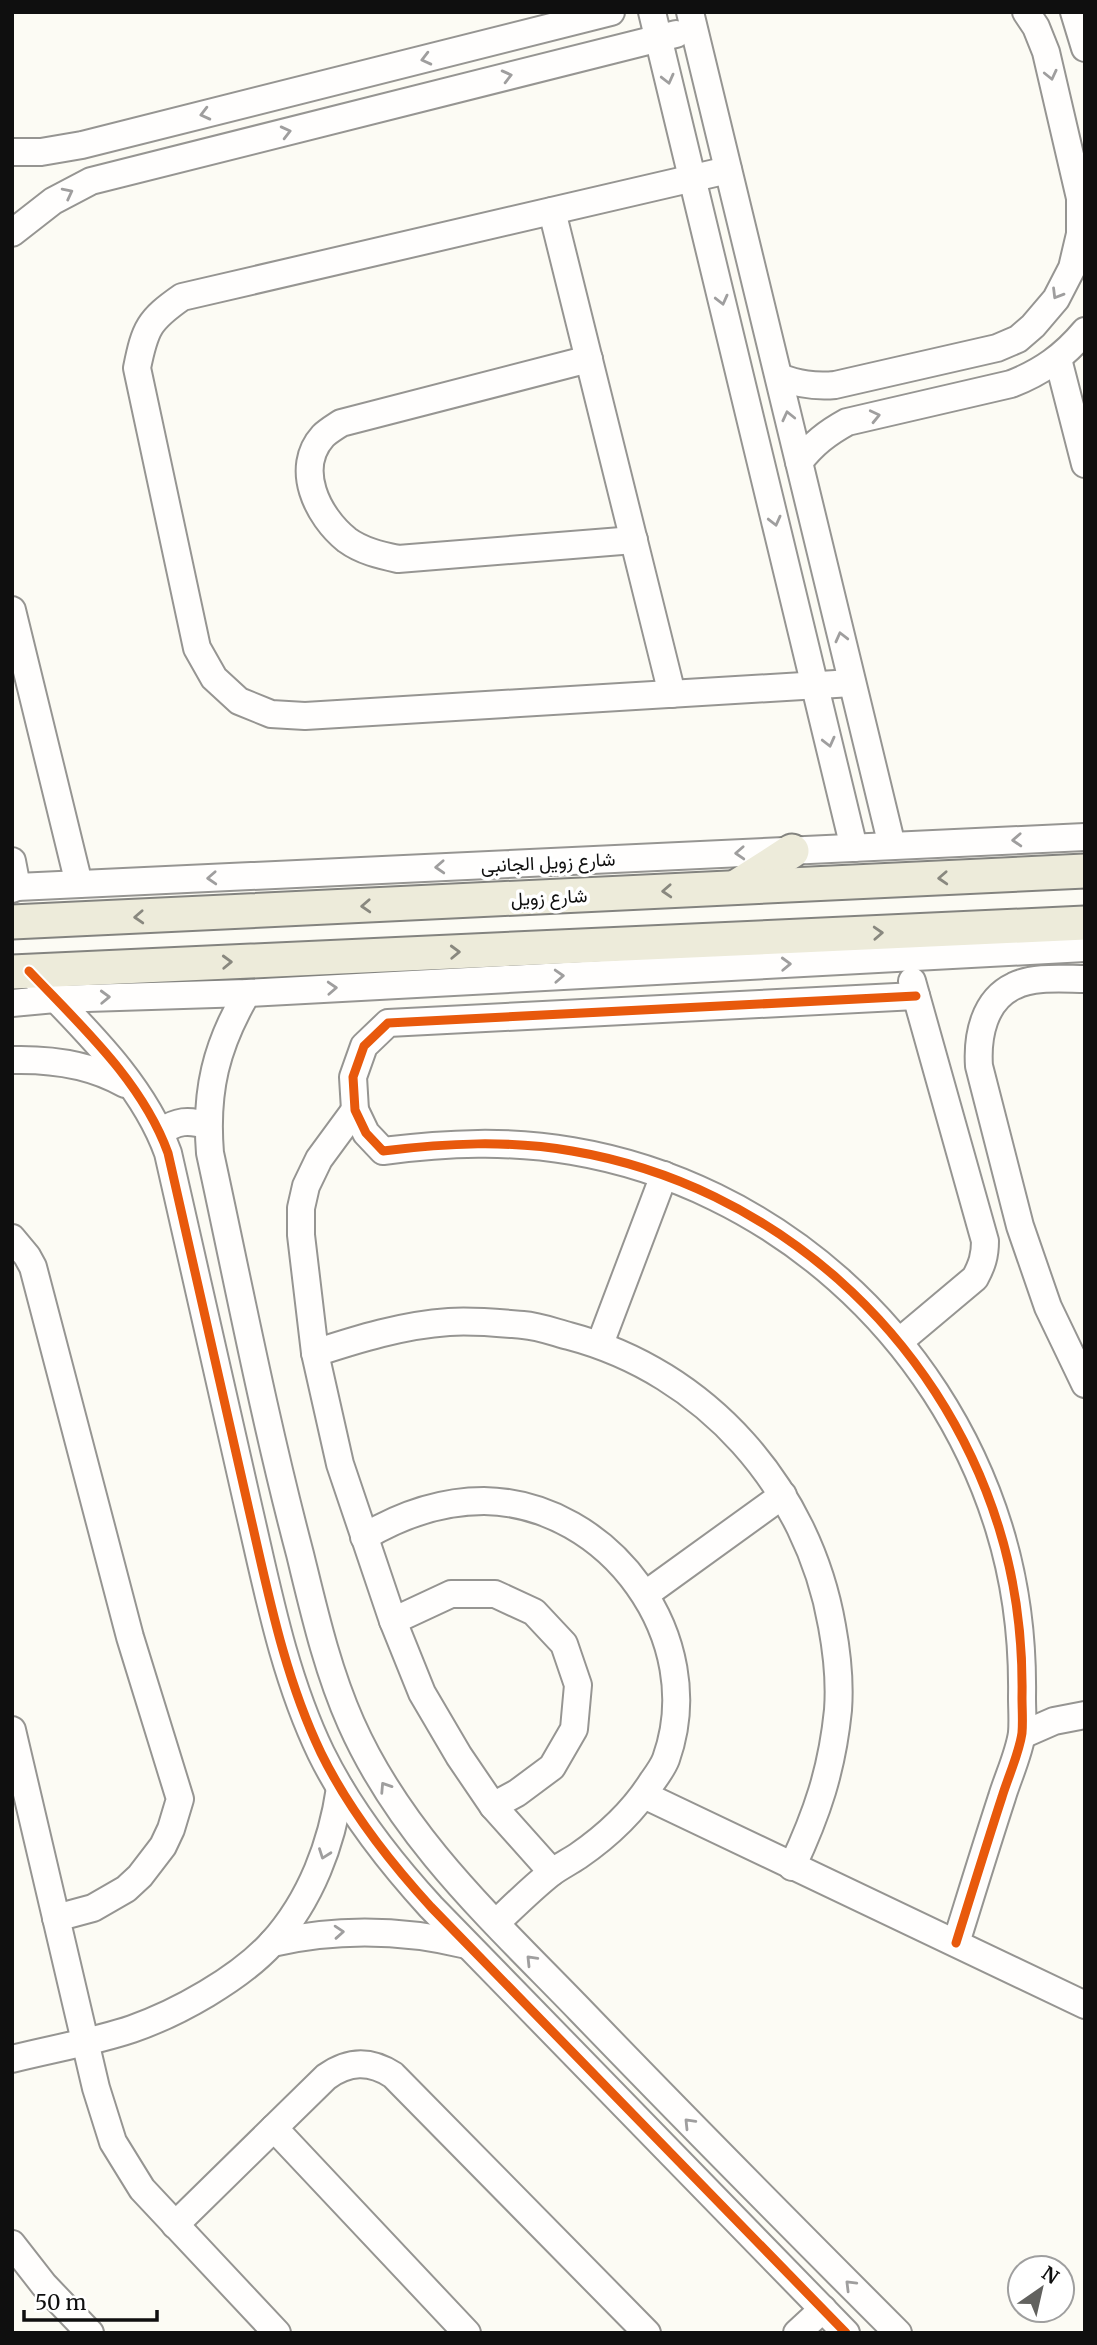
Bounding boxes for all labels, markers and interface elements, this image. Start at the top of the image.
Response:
one-way arrow [420,51,432,65]
one-way arrow [1043,69,1058,81]
one-way arrow [501,70,513,84]
one-way arrow [660,72,674,84]
one-way arrow [200,106,212,120]
one-way arrow [280,126,292,140]
one-way arrow [61,188,73,202]
one-way arrow [1053,287,1066,300]
one-way arrow [714,294,728,306]
one-way arrow [869,409,881,424]
one-way arrow [782,410,796,422]
one-way arrow [767,515,781,527]
one-way arrow [835,631,849,643]
one-way arrow [820,736,835,748]
one-way arrow [1011,833,1022,848]
street label: شارع زويل الجانبى [480,846,616,879]
one-way arrow [735,846,746,861]
one-way arrow [434,860,445,875]
one-way arrow [207,870,218,885]
one-way arrow [937,870,948,885]
street label: شارع زويل [510,883,588,912]
one-way arrow [661,883,672,898]
one-way arrow [361,898,372,913]
one-way arrow [133,909,144,924]
one-way arrow [872,925,883,940]
one-way arrow [449,944,460,959]
one-way arrow [222,954,233,969]
one-way arrow [781,956,792,971]
one-way arrow [554,968,565,983]
one-way arrow [327,981,338,996]
one-way arrow [100,990,111,1005]
one-way arrow [380,1781,393,1794]
one-way arrow [318,1847,332,1859]
one-way arrow [334,1925,345,1940]
one-way arrow [527,1955,540,1968]
one-way arrow [685,2119,698,2132]
north arrow [1006,2254,1076,2324]
text: N [1038,2261,1063,2289]
scale bar [24,2278,158,2322]
one-way arrow [845,2280,858,2293]
text: 50 m [35,2289,86,2316]

